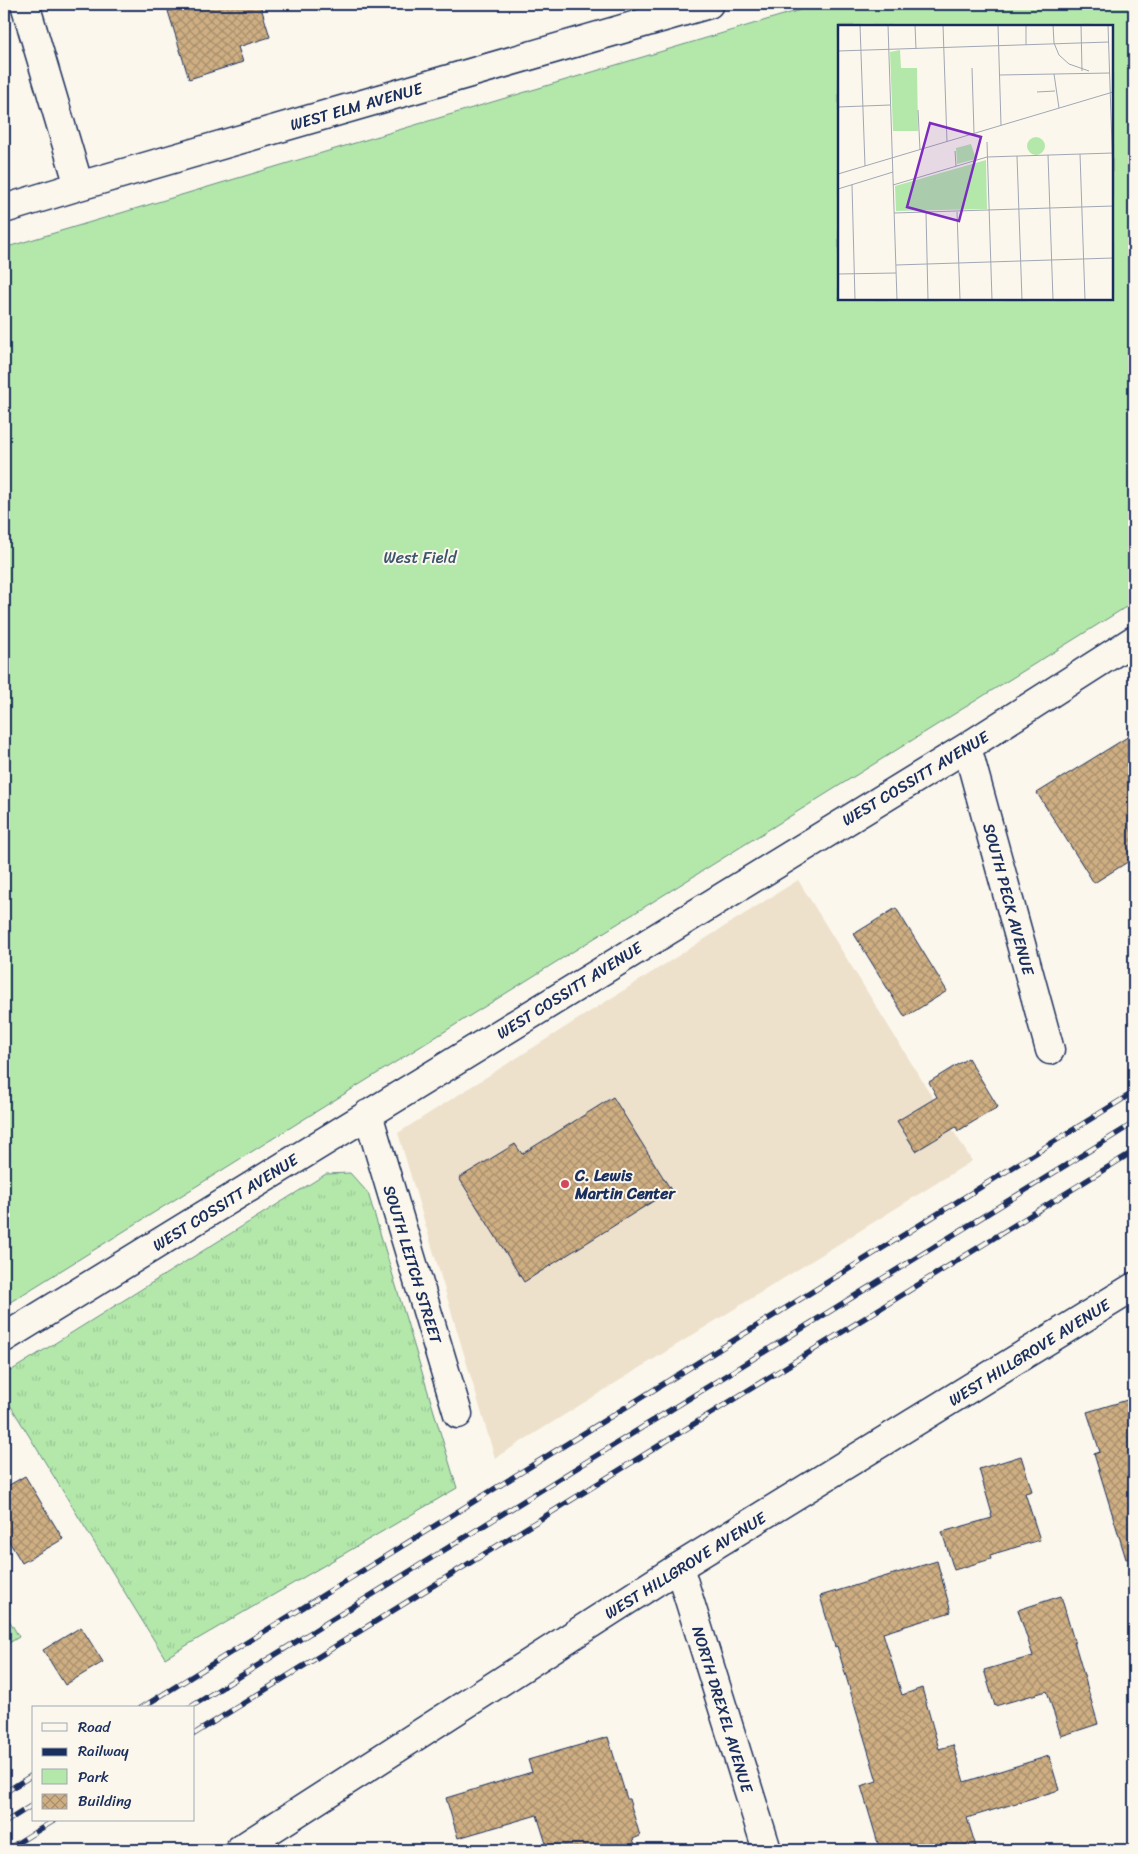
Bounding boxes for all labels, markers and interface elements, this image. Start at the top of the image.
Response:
inset map [838,25,1113,300]
street label: WEST ELM AVENUE [286,73,427,139]
park label: West Field [384,543,458,572]
street label: WEST COSSITT AVENUE [836,722,996,834]
street label: SOUTH PECK AVENUE [974,820,1043,979]
street label: WEST COSSITT AVENUE [490,933,649,1047]
street label: WEST COSSITT AVENUE [146,1145,305,1259]
place label: C. Lewis Martin Center [574,1161,676,1208]
marker: C. Lewis Martin Center [559,1178,571,1190]
street label: SOUTH LEITCH STREET [375,1181,451,1348]
street label: WEST HILLGROVE AVENUE [943,1290,1117,1414]
street label: WEST HILLGROVE AVENUE [599,1503,773,1627]
street label: NORTH DREXEL AVENUE [683,1622,762,1797]
legend [32,1706,195,1822]
text: Road [78,1714,111,1740]
text: Railway [78,1738,129,1764]
text: Park [78,1764,109,1790]
text: Building [78,1788,132,1814]

